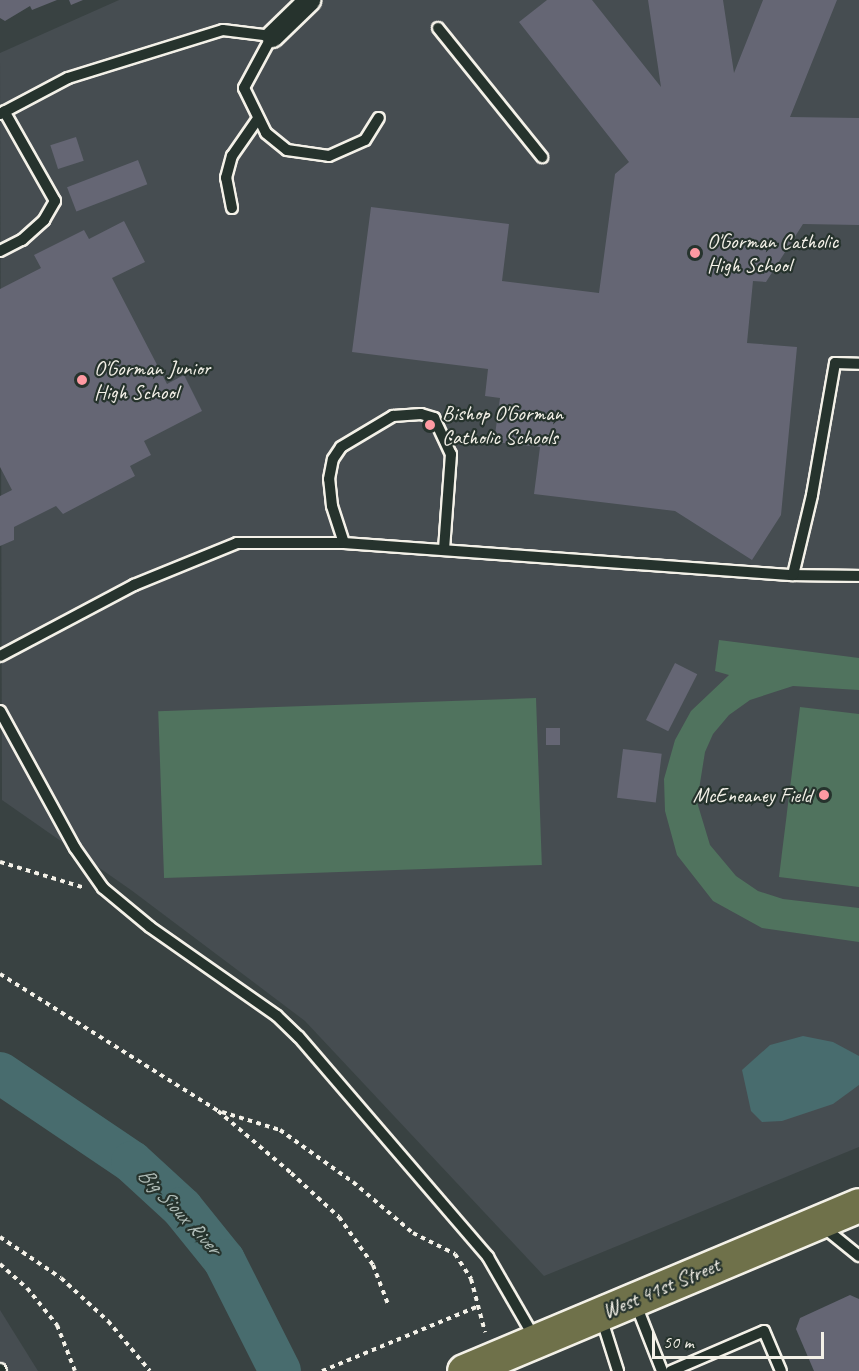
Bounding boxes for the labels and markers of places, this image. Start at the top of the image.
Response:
place label: O'Gorman Catholic High School [707,228,839,278]
marker: O'Gorman Catholic High School [688,246,702,260]
place label: O'Gorman Junior High School [94,355,210,405]
marker: O'Gorman Junior High School [75,373,89,387]
place label: Bishop O'Gorman Catholic Schools [442,400,563,450]
marker: Bishop O'Gorman Catholic Schools [423,418,437,432]
place label: McEneaney Field [693,782,812,808]
marker: McEneaney Field [817,788,831,802]

